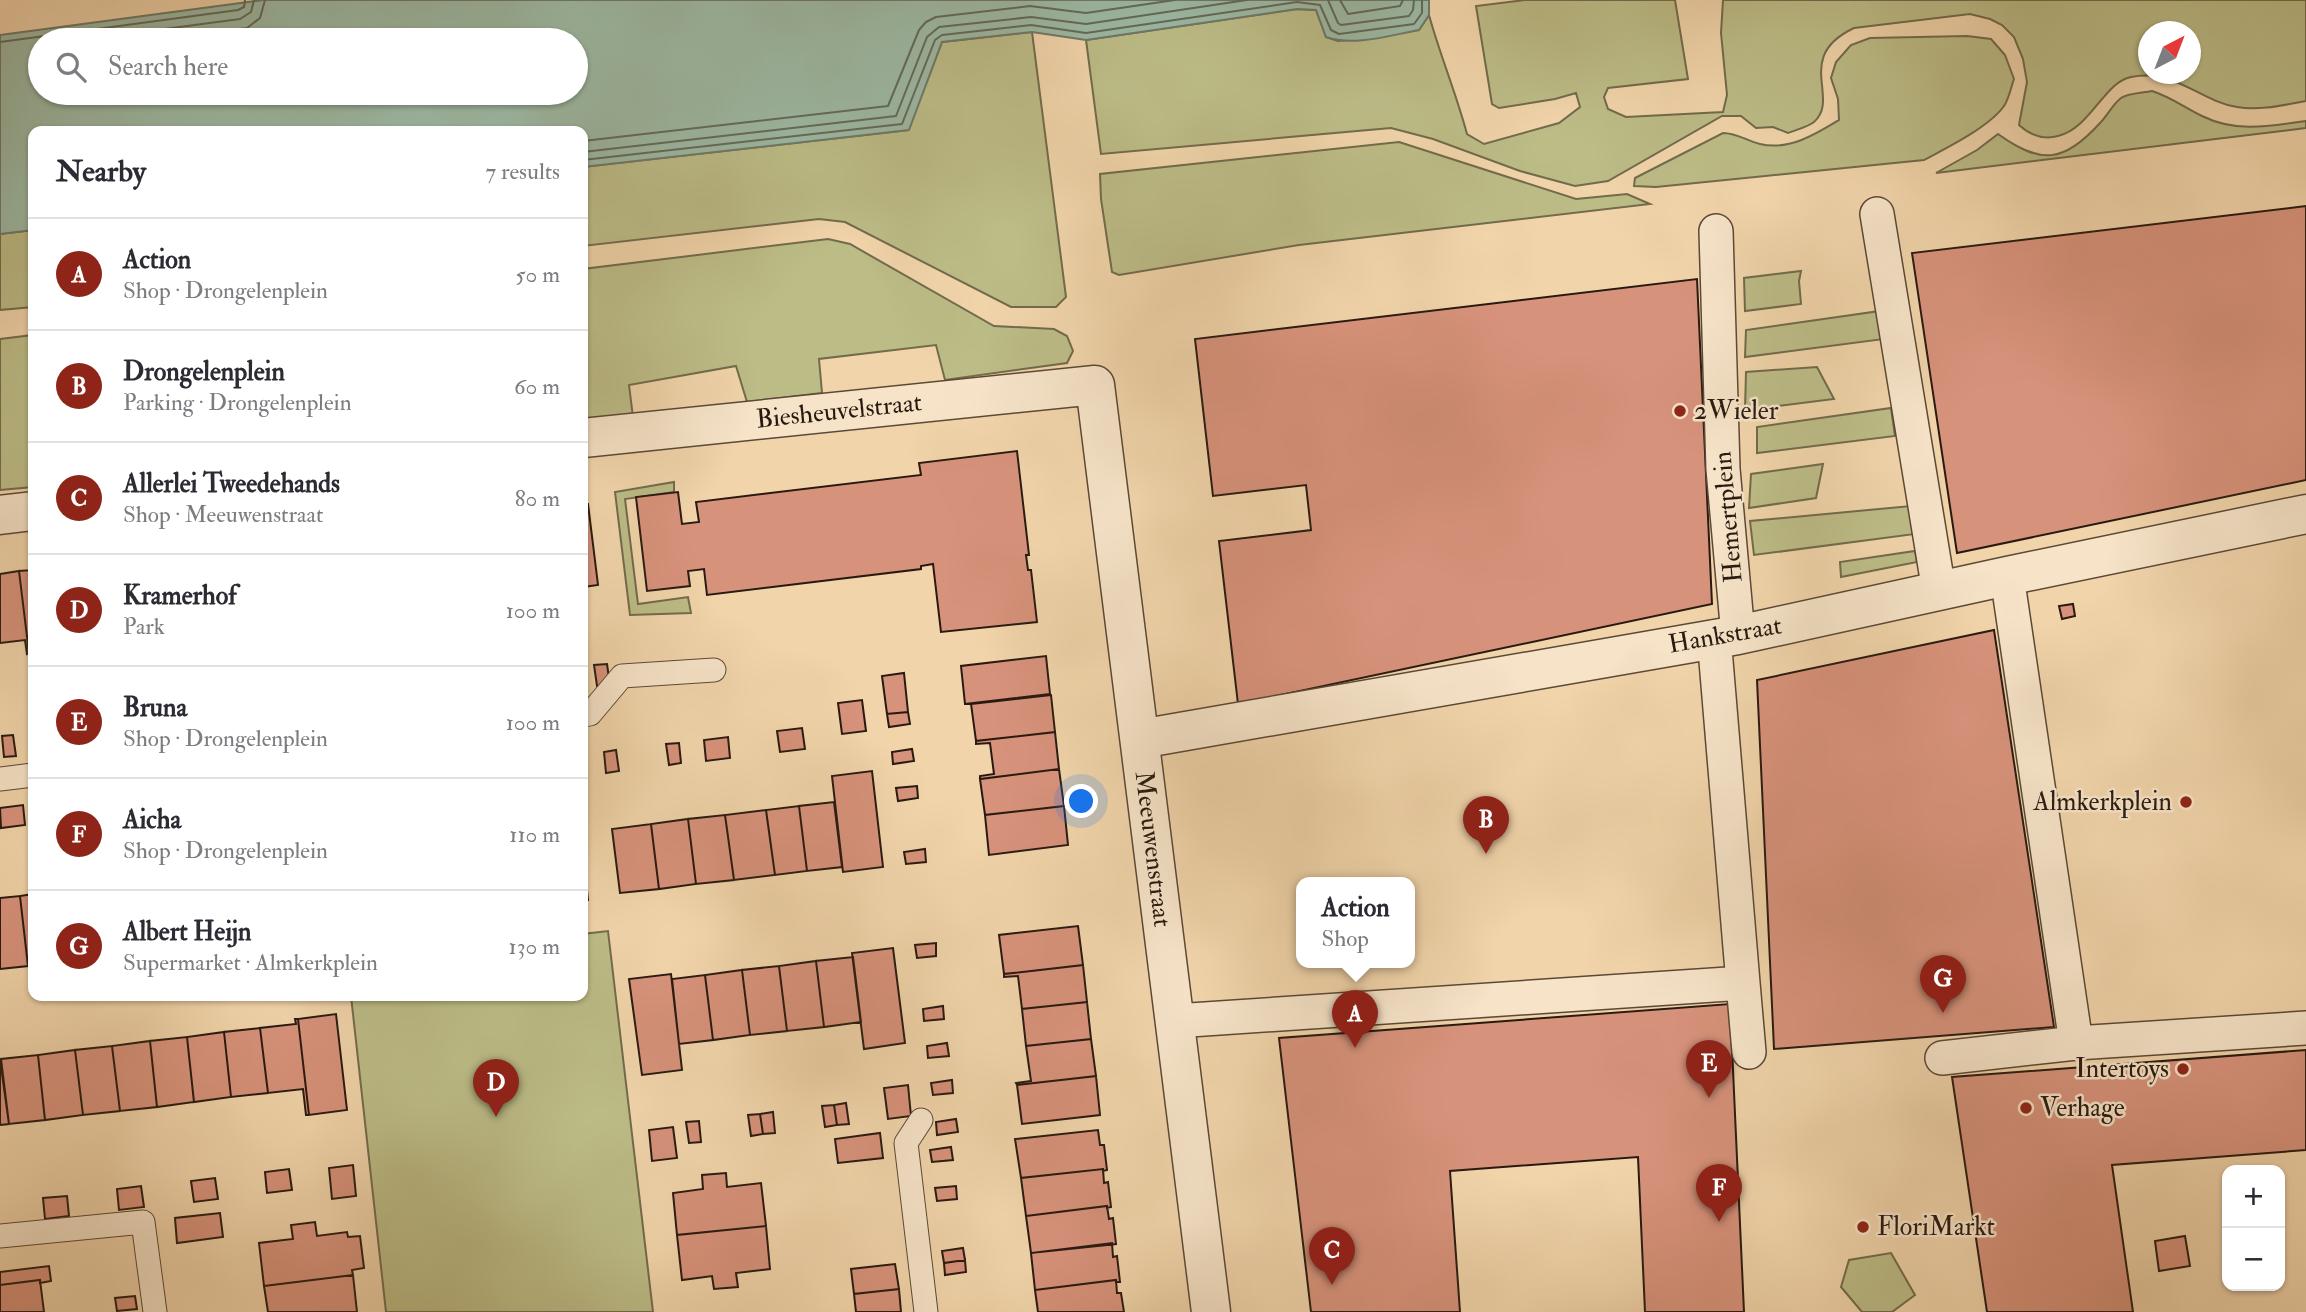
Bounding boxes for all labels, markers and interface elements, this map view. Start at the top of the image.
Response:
north arrow [2138,21,2201,84]
search box [28,28,588,105]
icon: search [52,48,90,86]
text: Search here [108,51,228,83]
text: Nearby [56,153,146,190]
text: 7 results [486,157,560,186]
text: Action [123,244,191,276]
text: A [72,260,86,289]
text: 50 m [516,260,560,289]
text: Shop · Drongelenplein [123,276,328,305]
text: Drongelenplein [123,356,285,388]
text: B [71,372,87,401]
text: 60 m [514,372,560,401]
street label: Biesheuvelstraat [754,386,924,436]
text: Parking · Drongelenplein [123,388,352,417]
place label: 2Wieler [1694,395,1779,427]
marker: 2Wieler [1672,403,1688,419]
street label: Hemertplein [1706,450,1751,584]
text: Allerlei Tweedehands [123,468,340,500]
text: C [71,484,87,513]
text: 80 m [515,484,560,513]
text: Shop · Meeuwenstraat [123,500,323,529]
text: Kramerhof [123,580,237,612]
text: D [70,596,88,625]
text: 100 m [506,596,560,625]
street label: Hankstraat [1666,609,1784,661]
text: Park [123,612,165,641]
text: Bruna [123,692,187,724]
text: E [71,708,87,737]
text: 100 m [506,708,560,737]
text: Shop · Drongelenplein [123,724,328,753]
street label: Meeuwenstraat [1128,769,1178,929]
your location [1064,784,1098,818]
place label: Almkerkplein [2032,786,2172,819]
marker: Almkerkplein [2178,794,2194,810]
pin: B [1463,796,1509,854]
text: Aicha [123,804,181,836]
text: F [72,820,86,849]
text: 110 m [509,820,560,849]
text: Shop · Drongelenplein [123,836,328,865]
popup [1296,877,1415,968]
text: Action [1321,892,1390,924]
text: Albert Heijn [123,916,251,948]
text: Shop [1321,924,1369,953]
text: G [69,932,89,961]
text: 130 m [508,932,560,961]
text: Supermarket · Almkerkplein [123,948,378,977]
pin: G [1920,955,1966,1013]
pin: A [1332,990,1378,1048]
pin: E [1686,1040,1732,1098]
place label: Intertoys [2075,1053,2169,1085]
pin: D [473,1059,519,1117]
marker: Intertoys [2175,1061,2191,1077]
place label: Verhage [2040,1092,2125,1124]
marker: Verhage [2018,1100,2034,1116]
pin: F [1696,1164,1742,1222]
map controls [2222,1165,2285,1291]
button: + [2222,1165,2285,1228]
place label: FloriMarkt [1877,1211,1995,1243]
marker: FloriMarkt [1855,1219,1871,1235]
pin: C [1309,1227,1355,1285]
button: − [2222,1228,2285,1291]

